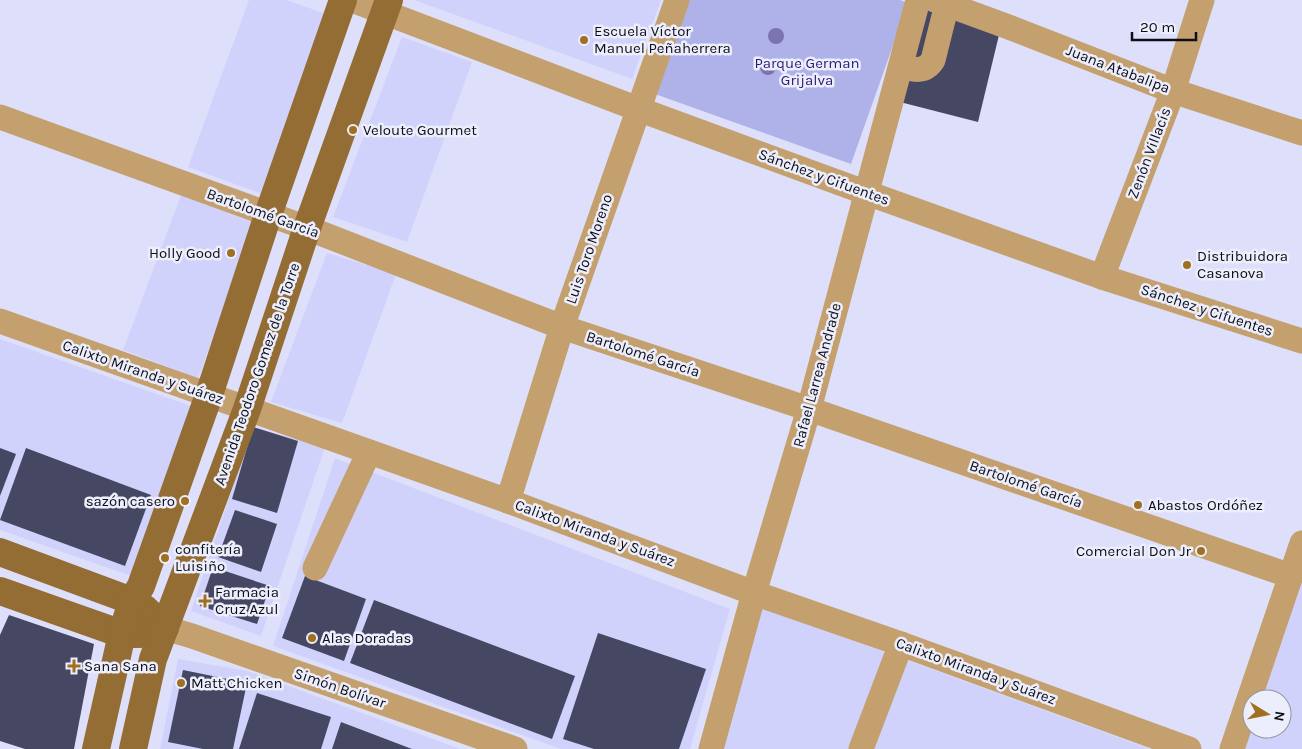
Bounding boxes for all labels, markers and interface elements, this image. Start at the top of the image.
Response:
scale bar [1132,10,1196,42]
text: 20 m [1140,18,1175,36]
place label: Escuela Víctor Manuel Peñaherrera [594,22,731,57]
marker: Escuela Víctor Manuel Peñaherrera [578,34,590,46]
street label: Juana Atabalipa [1064,41,1172,97]
park label: Parque German Grijalva [754,54,860,89]
street label: Zenón Villacís [1123,105,1175,201]
place label: Veloute Gourmet [363,121,477,139]
marker: Veloute Gourmet [347,124,359,136]
street label: Sánchez y Cifuentes [756,145,892,209]
street label: Bartolomé García [204,184,322,242]
street label: Luis Toro Moreno [562,192,616,306]
place label: Holly Good [149,244,221,262]
marker: Holly Good [225,247,237,259]
place label: Distribuidora Casanova [1197,247,1288,282]
marker: Distribuidora Casanova [1181,259,1193,271]
street label: Avenida Teodoro Gomez de la Torre [210,261,304,487]
street label: Sánchez y Cifuentes [1139,280,1275,340]
street label: Rafael Larrea Andrade [789,301,845,449]
street label: Bartolomé García [584,327,702,381]
street label: Calixto Miranda y Suárez [60,336,226,408]
street label: Bartolomé García [967,456,1085,512]
place label: sazón casero [86,492,175,510]
marker: sazón casero [179,495,191,507]
street label: Calixto Miranda y Suárez [513,496,677,570]
place label: Abastos Ordóñez [1148,496,1263,514]
marker: Abastos Ordóñez [1132,499,1144,511]
place label: confitería Luisiño [175,540,241,575]
place label: Comercial Don Jr [1076,542,1192,560]
marker: Comercial Don Jr [1195,545,1207,557]
marker: confitería Luisiño [159,552,171,564]
place label: Farmacia Cruz Azul [215,583,279,618]
marker: Farmacia Cruz Azul [199,595,211,607]
place label: Alas Doradas [322,629,411,647]
marker: Alas Doradas [306,632,318,644]
street label: Calixto Miranda y Suárez [894,634,1058,708]
place label: Sana Sana [84,657,157,675]
marker: Sana Sana [68,660,80,672]
street label: Simón Bolívar [292,664,389,712]
place label: Matt Chicken [191,674,282,692]
marker: Matt Chicken [175,677,187,689]
north arrow [1242,689,1292,739]
text: N [1270,710,1289,723]

